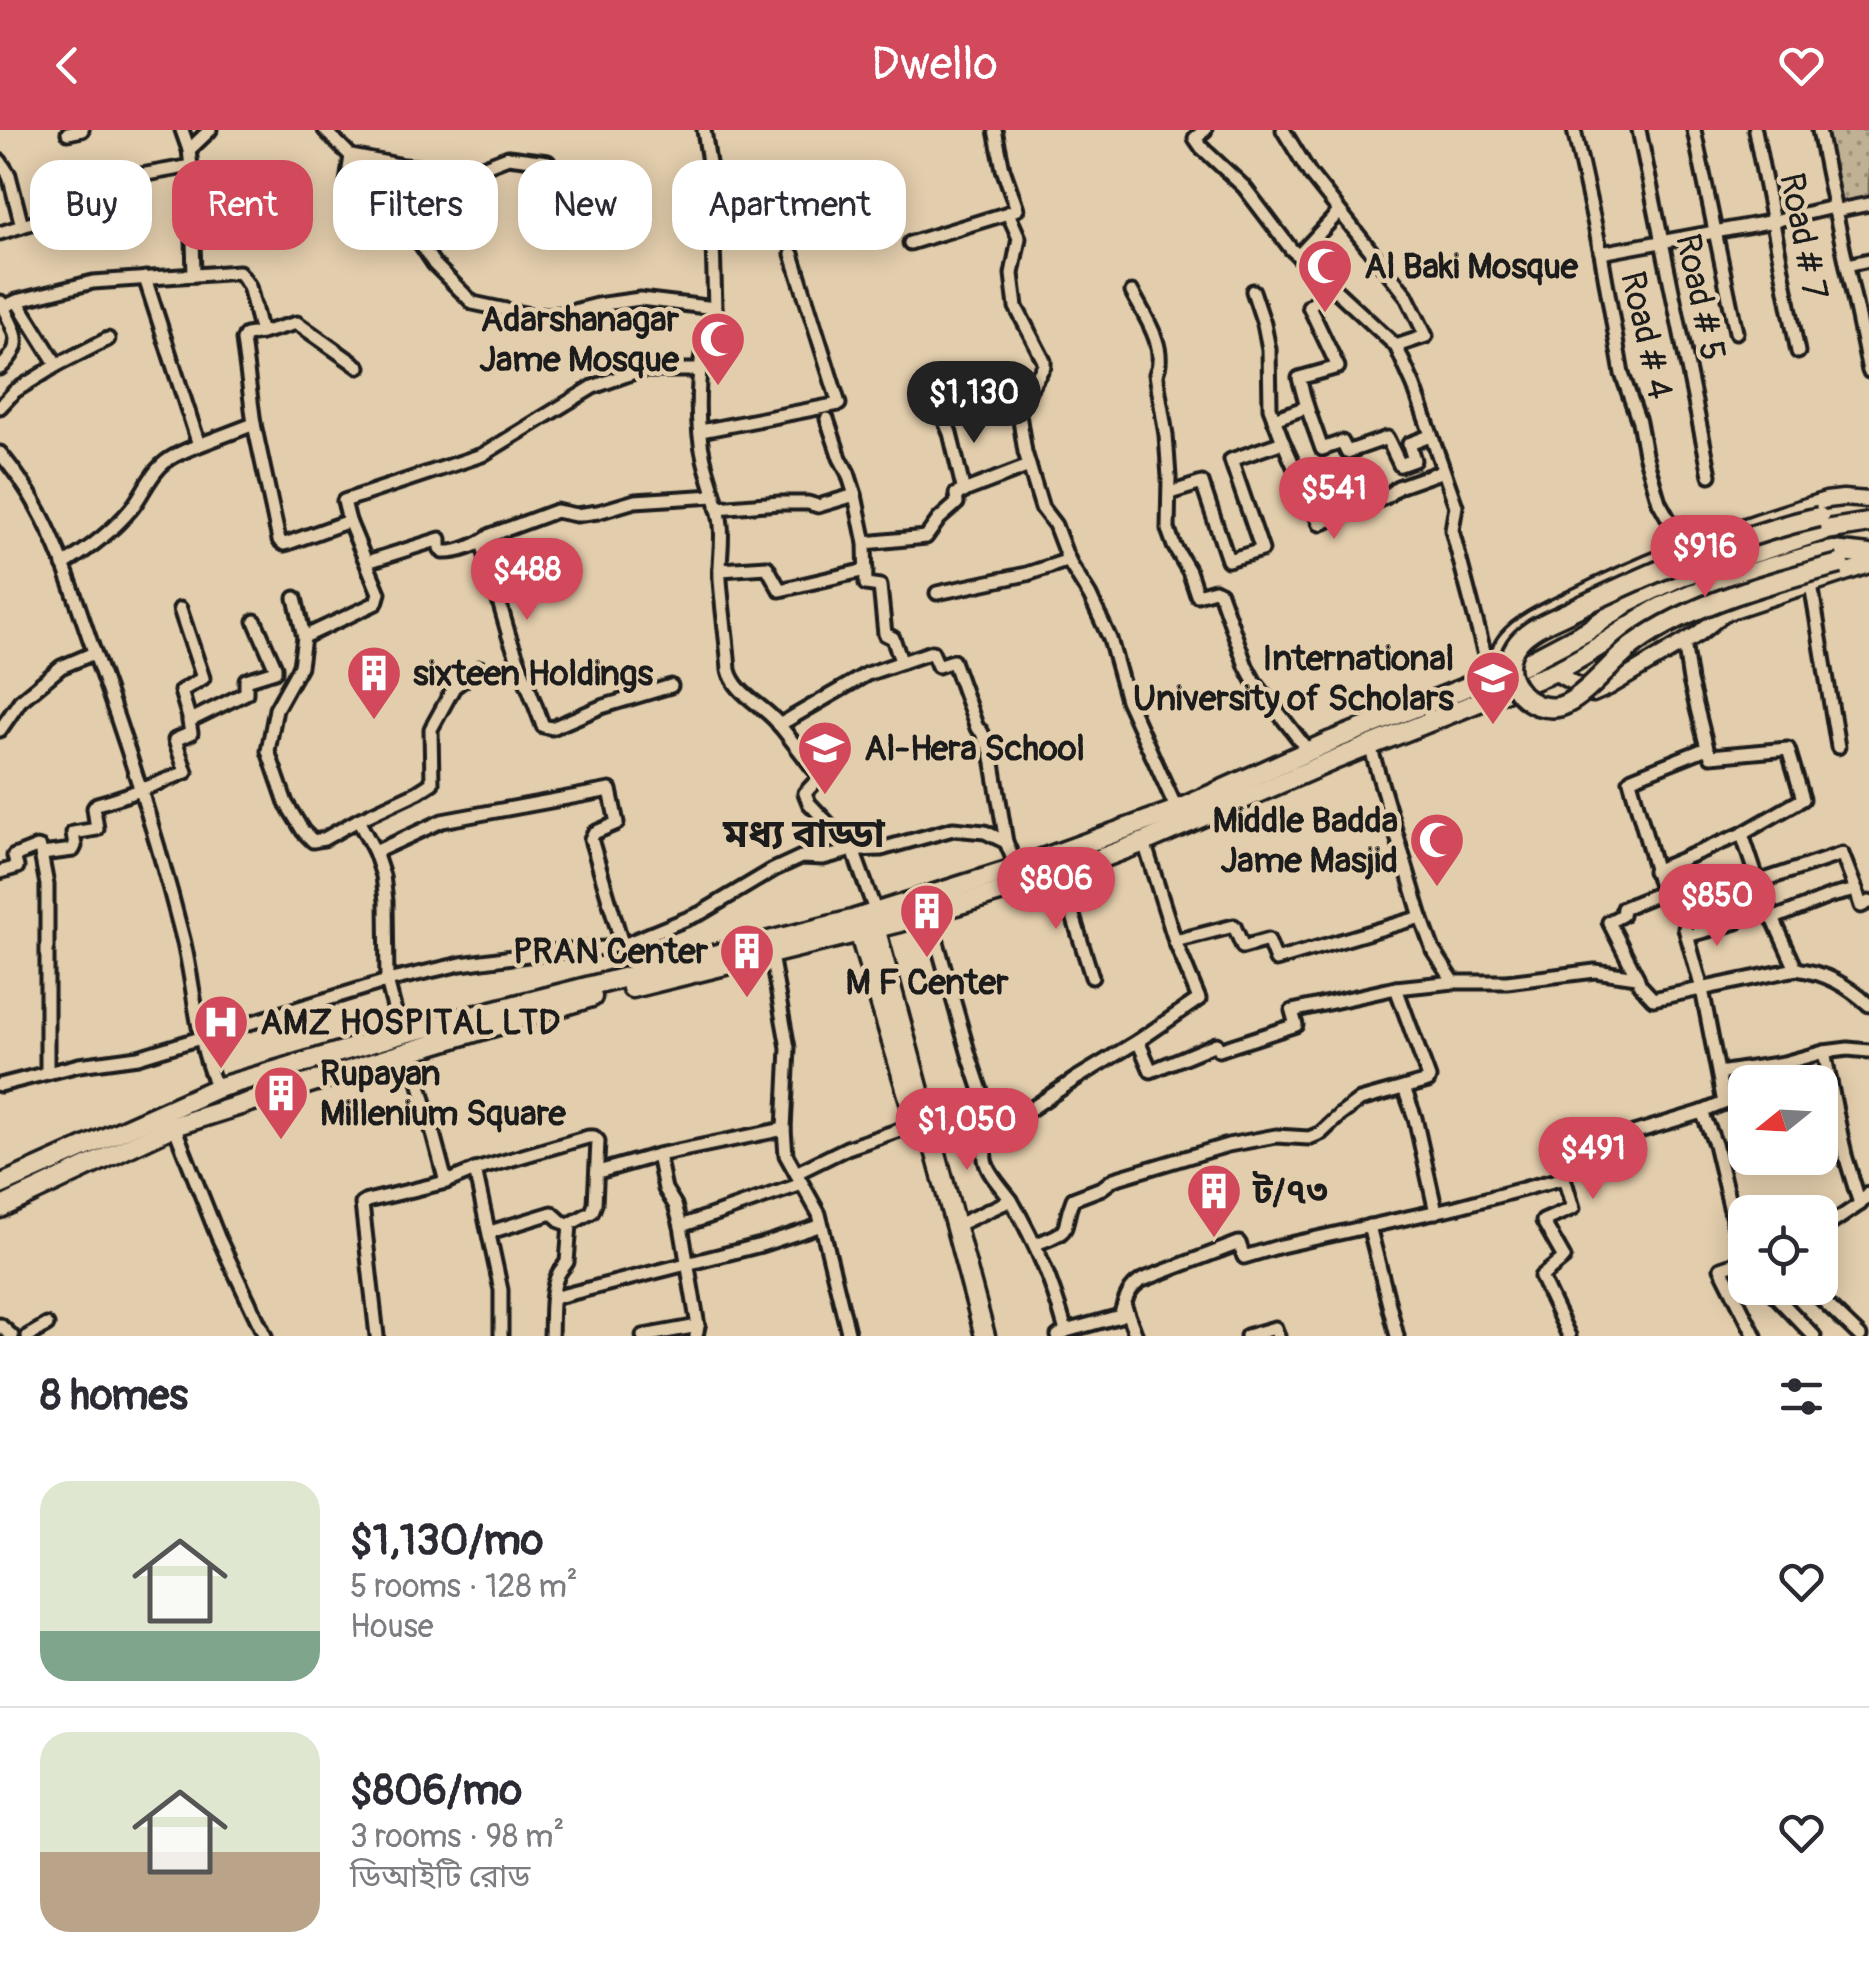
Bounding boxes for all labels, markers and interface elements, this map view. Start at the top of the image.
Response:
text: Dwello [871,37,998,93]
icon: back [40,38,95,93]
icon: heart [1774,38,1829,93]
chip: Buy [30,160,152,250]
chip: Rent [172,160,313,250]
chip: Filters [333,160,498,250]
chip: New [518,160,652,250]
chip: Apartment [672,160,906,250]
street label: Road # 7 [1769,169,1837,303]
street label: Road # 5 [1665,230,1735,365]
mosque icon: Al Baki Mosque [1295,236,1355,315]
place label: Al Baki Mosque [1364,245,1579,289]
street label: Road # 4 [1610,267,1682,403]
place label: Adarshanagar Jame Mosque [479,298,680,382]
mosque icon: Adarshanagar Jame Mosque [688,309,748,388]
pin: $1,130 [893,361,1055,446]
text: $1,130 [929,373,1019,413]
pin: $541 [1275,457,1393,542]
text: $541 [1301,469,1367,509]
pin: $916 [1646,515,1764,600]
text: $916 [1673,527,1737,567]
pin: $488 [468,538,586,623]
text: $488 [493,550,561,590]
place label: International University of Scholars [1133,637,1454,721]
building icon: sixteen Holdings [344,643,404,722]
school or university icon: International University of Scholars [1463,648,1523,727]
place label: sixteen Holdings [413,652,653,696]
school or university icon: Al-Hera School [795,718,855,797]
place label: Al-Hera School [864,727,1085,771]
place label: Middle Badda Jame Masjid [1212,799,1398,883]
district label: মধ্য বাড্ডা [722,810,886,859]
mosque icon: Middle Badda Jame Masjid [1407,810,1467,889]
pin: $806 [997,847,1115,932]
text: $806 [1019,859,1093,899]
pin: $850 [1658,864,1776,949]
text: $850 [1681,876,1753,916]
building icon: M F Center [897,881,957,960]
building icon: PRAN Center [717,921,777,1000]
place label: PRAN Center [513,930,708,974]
place label: M F Center [846,961,1009,1005]
hospital icon: AMZ HOSPITAL LTD [191,992,251,1071]
place label: AMZ HOSPITAL LTD [260,1001,560,1045]
place label: Rupayan Millenium Square [320,1052,566,1136]
building icon: Rupayan Millenium Square [251,1063,311,1142]
north arrow [1728,1065,1838,1175]
map controls [1728,1065,1838,1305]
pin: $1,050 [886,1088,1048,1173]
text: $1,050 [917,1100,1017,1140]
pin: $491 [1534,1117,1652,1202]
text: $491 [1561,1129,1625,1169]
building icon: ট/৭৩ [1184,1161,1244,1240]
place label: ট/৭৩ [1252,1170,1328,1214]
button: locate [1728,1195,1838,1305]
icon: filters [1774,1369,1829,1424]
text: 8 homes [40,1370,188,1422]
text: $1,130/mo [350,1515,543,1567]
icon: home [120,1521,240,1641]
icon: heart [1774,1554,1829,1609]
text: 5 rooms · 128 m² [350,1567,578,1607]
text: House [350,1607,434,1647]
text: $806/mo [350,1765,522,1817]
icon: home [120,1772,240,1892]
icon: heart [1774,1805,1829,1860]
text: 3 rooms · 98 m² [350,1817,564,1857]
text: ডিআইটি রোড [350,1857,530,1897]

